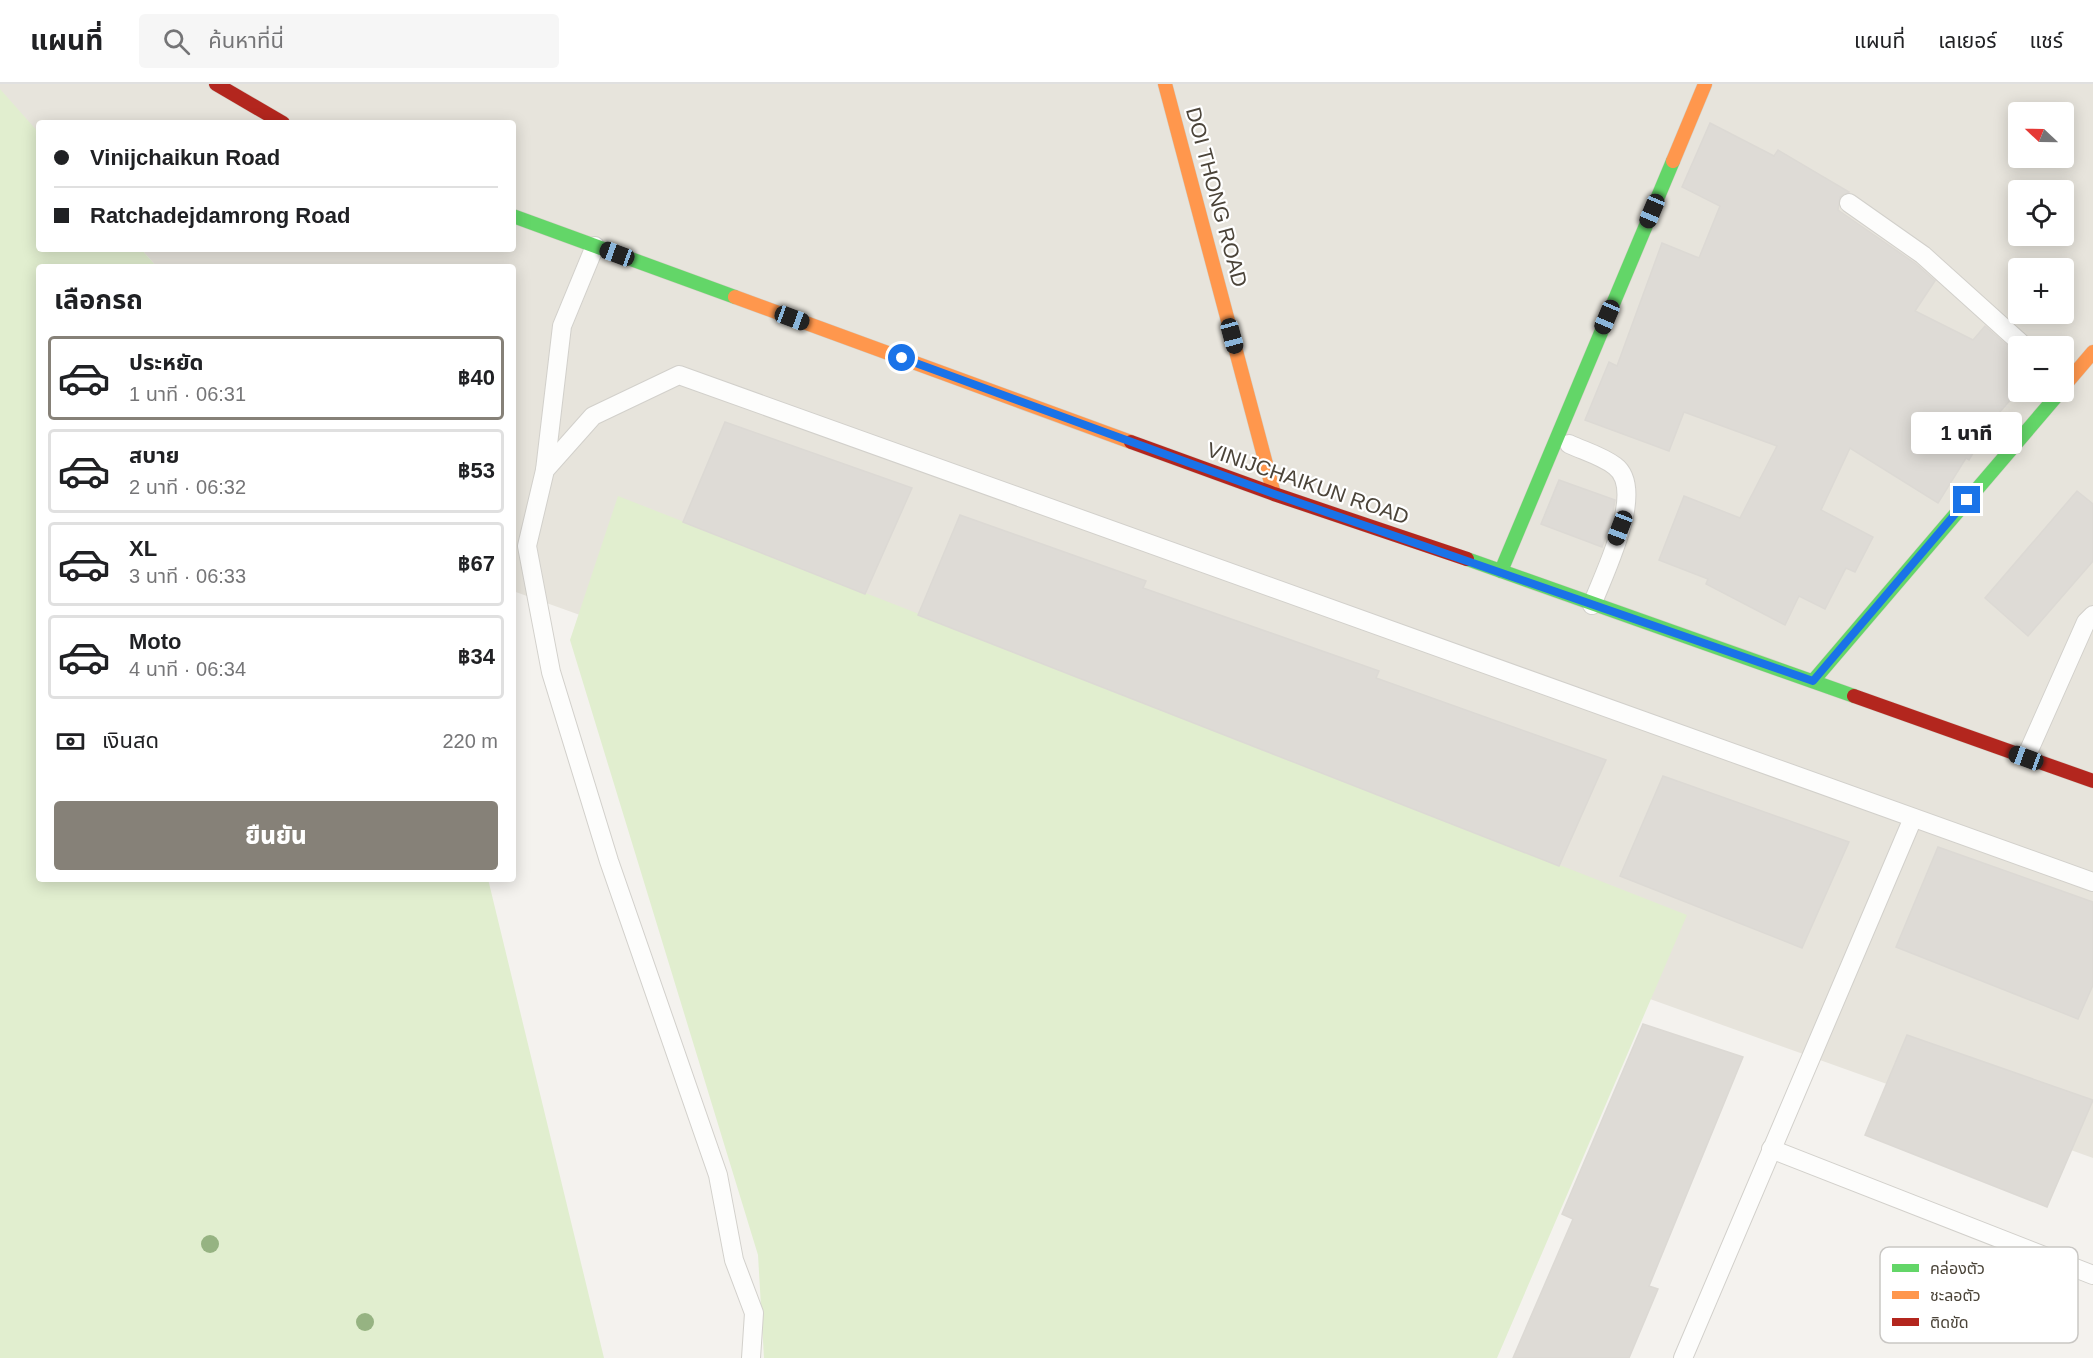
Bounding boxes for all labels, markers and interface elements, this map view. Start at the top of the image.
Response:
search box [139,14,559,68]
text: แผนที่ [30,25,103,56]
icon: search [160,25,193,58]
text: ค้นหาที่นี่ [208,28,284,53]
text: แผนที่ [1854,29,1905,52]
text: เลเยอร์ [1938,29,1997,52]
text: แชร์ [2030,29,2063,52]
north arrow [2008,102,2074,168]
map controls [2008,102,2074,402]
street label: DOI THONG ROAD [1182,105,1252,289]
text: Vinijchaikun Road [90,145,280,170]
button: locate [2008,180,2074,246]
car [1637,191,1667,231]
text: Ratchadejdamrong Road [90,203,350,228]
car [597,239,637,269]
button: + [2008,258,2074,324]
text: เลือกรถ [54,285,143,315]
car [1592,297,1622,337]
car [772,303,812,333]
car [1219,316,1245,356]
button: − [2008,336,2074,402]
route start [888,344,915,371]
text: ประหยัด [129,350,204,375]
icon: car [57,351,111,405]
text: ฿40 [458,365,495,390]
text: 1 นาที · 06:31 [129,383,246,405]
callout: 1 นาที [1912,413,2022,455]
text: 1 นาที [1941,422,1992,444]
street label: VINIJCHAIKUN ROAD [1204,438,1412,528]
text: สบาย [129,443,179,468]
icon: car [57,444,111,498]
text: ฿53 [458,458,495,483]
text: 2 นาที · 06:32 [129,476,246,498]
route end [1953,486,1980,513]
car [1605,508,1635,548]
text: XL [129,536,157,561]
icon: car [57,537,111,591]
text: ฿67 [458,551,495,576]
text: 3 นาที · 06:33 [129,565,246,587]
text: Moto [129,629,182,654]
icon: car [57,630,111,684]
text: ฿34 [458,644,495,669]
text: 4 นาที · 06:34 [129,658,246,680]
icon: cash [54,725,87,758]
text: เงินสด [102,728,159,753]
text: 220 m [442,730,498,752]
car [2006,743,2046,773]
button: ยืนยัน [54,801,498,870]
legend [1880,1247,2078,1343]
text: คล่องตัว [1930,1260,1985,1277]
text: ชะลอตัว [1930,1287,1981,1304]
text: ติดขัด [1930,1314,1969,1331]

